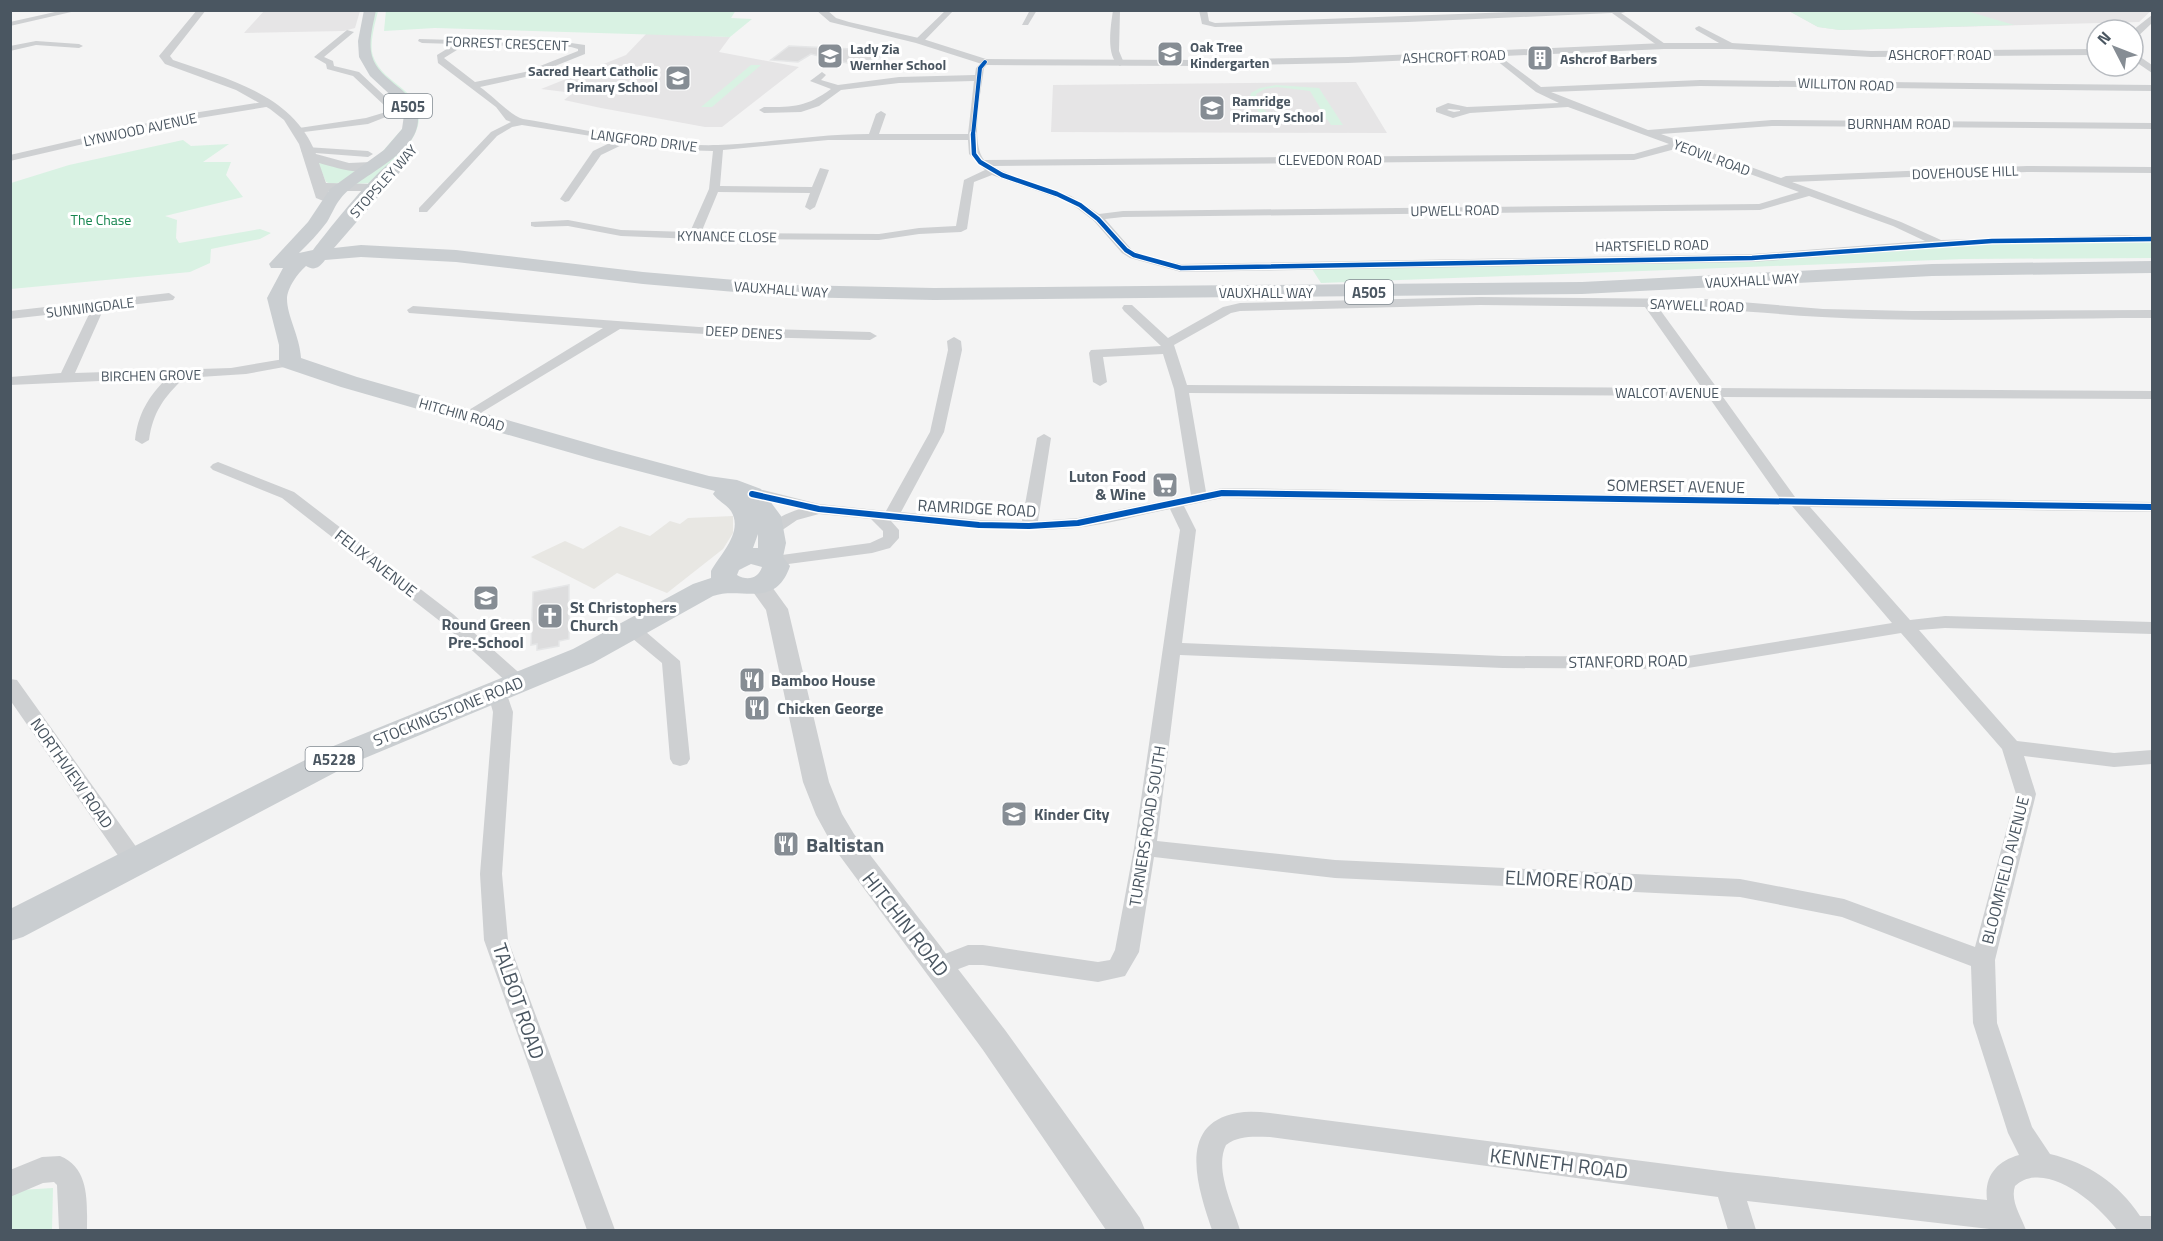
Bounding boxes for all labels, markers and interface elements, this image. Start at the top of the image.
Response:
north arrow [2085,18,2145,78]
text: N [2091,26,2116,50]
street label: FORREST CRESCENT [445,30,570,56]
place label: Oak Tree Kindergarten [1190,36,1270,73]
place label: Lady Zia Wernher School [850,38,946,75]
school or university icon: Oak Tree Kindergarten [1155,39,1185,69]
school or university icon: Lady Zia Wernher School [815,41,845,71]
building icon: Ashcrof Barbers [1525,43,1555,73]
street label: ASHCROFT ROAD [1402,44,1506,68]
street label: ASHCROFT ROAD [1888,44,1992,65]
place label: Ashcrof Barbers [1560,48,1658,69]
place label: Sacred Heart Catholic Primary School [528,60,658,97]
school or university icon: Sacred Heart Catholic Primary School [663,63,693,93]
street label: WILLITON ROAD [1797,72,1895,96]
place label: Ramridge Primary School [1232,90,1324,127]
school or university icon: Ramridge Primary School [1197,93,1227,123]
road number: A505 [384,94,432,118]
street label: LYNWOOD AVENUE [81,107,199,151]
street label: BURNHAM ROAD [1847,113,1951,134]
street label: LANGFORD DRIVE [589,123,699,157]
street label: YEOVIL ROAD [1670,133,1754,181]
street label: STOPSLEY WAY [344,139,422,222]
street label: CLEVEDON ROAD [1278,149,1382,170]
street label: DOVEHOUSE HILL [1911,160,2019,184]
street label: UPWELL ROAD [1410,199,1500,221]
park label: The Chase [71,209,131,230]
street label: KYNANCE CLOSE [677,225,777,247]
street label: HARTSFIELD ROAD [1595,234,1709,256]
street label: VAUXHALL WAY [1704,267,1800,293]
street label: VAUXHALL WAY [733,275,829,303]
road number: A505 [1345,280,1393,304]
street label: VAUXHALL WAY [1219,282,1314,303]
street label: SUNNINGDALE [45,291,136,323]
street label: SAYWELL ROAD [1649,293,1745,317]
street label: DEEP DENES [705,319,783,345]
street label: BIRCHEN GROVE [101,364,202,386]
street label: WALCOT AVENUE [1615,382,1719,403]
street label: HITCHIN ROAD [417,392,507,436]
place label: Luton Food & Wine [1069,464,1146,506]
supermarket icon: Luton Food & Wine [1150,470,1180,500]
street label: SOMERSET AVENUE [1607,473,1745,499]
street label: RAMRIDGE ROAD [917,493,1037,523]
street label: FELIX AVENUE [330,523,422,603]
school or university icon: Round Green Pre-School [471,583,501,613]
place label: St Christophers Church [570,595,677,637]
church icon: St Christophers Church [535,601,565,631]
place label: Round Green Pre-School [441,612,531,654]
street label: STANFORD ROAD [1568,648,1688,674]
restaurant icon: Bamboo House [737,665,767,695]
place label: Bamboo House [771,668,875,692]
street label: STOCKINGSTONE ROAD [369,670,527,752]
restaurant icon: Chicken George [742,693,772,723]
place label: Chicken George [777,696,884,720]
street label: NORTHVIEW ROAD [25,713,119,833]
street label: TURNERS ROAD SOUTH [1122,744,1172,908]
road number: A5228 [306,747,362,771]
street label: BLOOMFIELD AVENUE [1975,793,2035,946]
school or university icon: Kinder City [999,799,1029,829]
place label: Kinder City [1034,802,1110,826]
restaurant icon: Baltistan [771,829,801,859]
place label: Baltistan [806,829,884,860]
street label: ELMORE ROAD [1504,861,1634,899]
street label: HITCHIN ROAD [855,865,957,983]
street label: TALBOT ROAD [485,939,553,1063]
street label: KENNETH ROAD [1488,1139,1630,1187]

